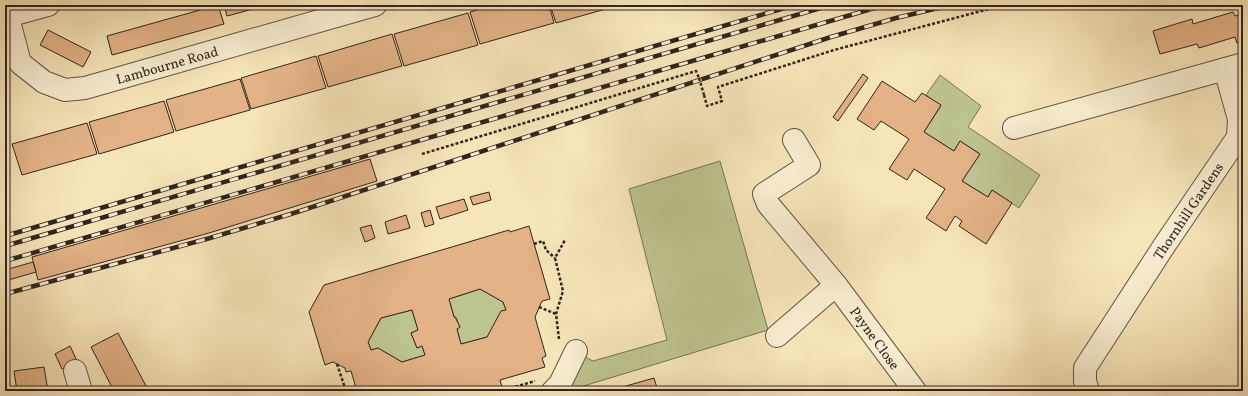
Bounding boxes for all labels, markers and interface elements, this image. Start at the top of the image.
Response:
street label: Lambourne Road [114,43,221,90]
street label: Thornhill Gardens [1150,159,1229,264]
street label: Payne Close [845,304,903,374]

